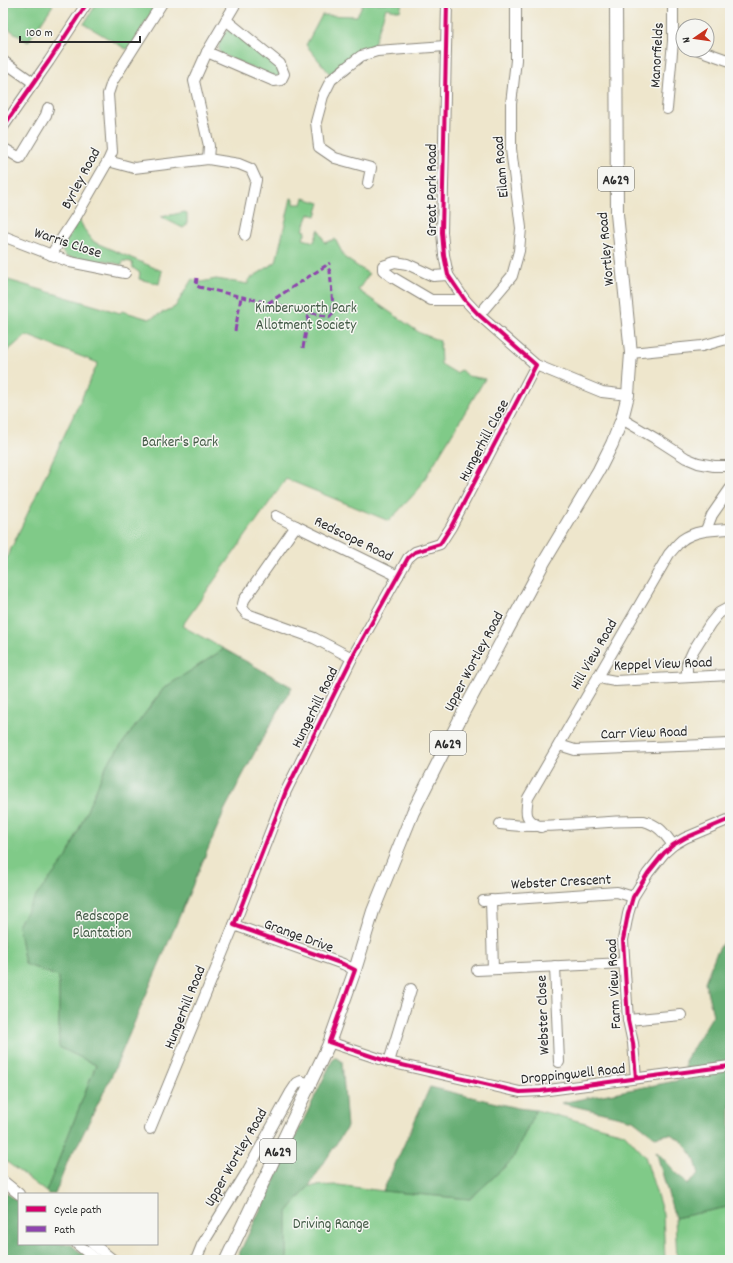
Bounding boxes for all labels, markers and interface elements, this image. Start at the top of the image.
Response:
scale bar [20,18,140,44]
north arrow [675,18,715,58]
street label: Manorfields [645,22,671,88]
text: 100 m [26,25,53,42]
text: N [679,35,696,44]
street label: Eilam Road [488,135,516,199]
street label: Byrley Road [56,144,107,213]
street label: Great Park Road [422,144,444,236]
road number: A629 [598,167,634,191]
street label: Wortley Road [593,211,621,287]
street label: Warris Close [31,223,104,265]
park label: Kimberworth Park Allotment Society [255,298,357,337]
street label: Hungerhill Close [454,395,516,486]
park label: Barker's Park [142,432,218,454]
street label: Redscope Road [310,511,396,568]
street label: Upper Wortley Road [439,608,510,716]
street label: Hill View Road [566,615,624,695]
street label: Keppel View Road [613,652,713,678]
street label: Hungerhill Road [287,663,345,752]
street label: Carr View Road [600,721,688,747]
road number: A629 [430,731,466,755]
street label: Webster Crescent [511,869,612,897]
park label: Redscope Plantation [73,906,131,945]
street label: Grange Drive [260,914,337,960]
street label: Farm View Road [602,938,628,1030]
street label: Hungerhill Road [159,963,213,1053]
street label: Webster Close [532,974,556,1055]
street label: Droppingwell Road [520,1059,627,1091]
street label: Upper Wortley Road [200,1105,274,1211]
road number: A629 [260,1139,296,1163]
legend [18,1193,158,1245]
text: Cycle path [54,1202,102,1219]
park label: Driving Range [293,1214,370,1236]
text: Path [54,1222,75,1239]

